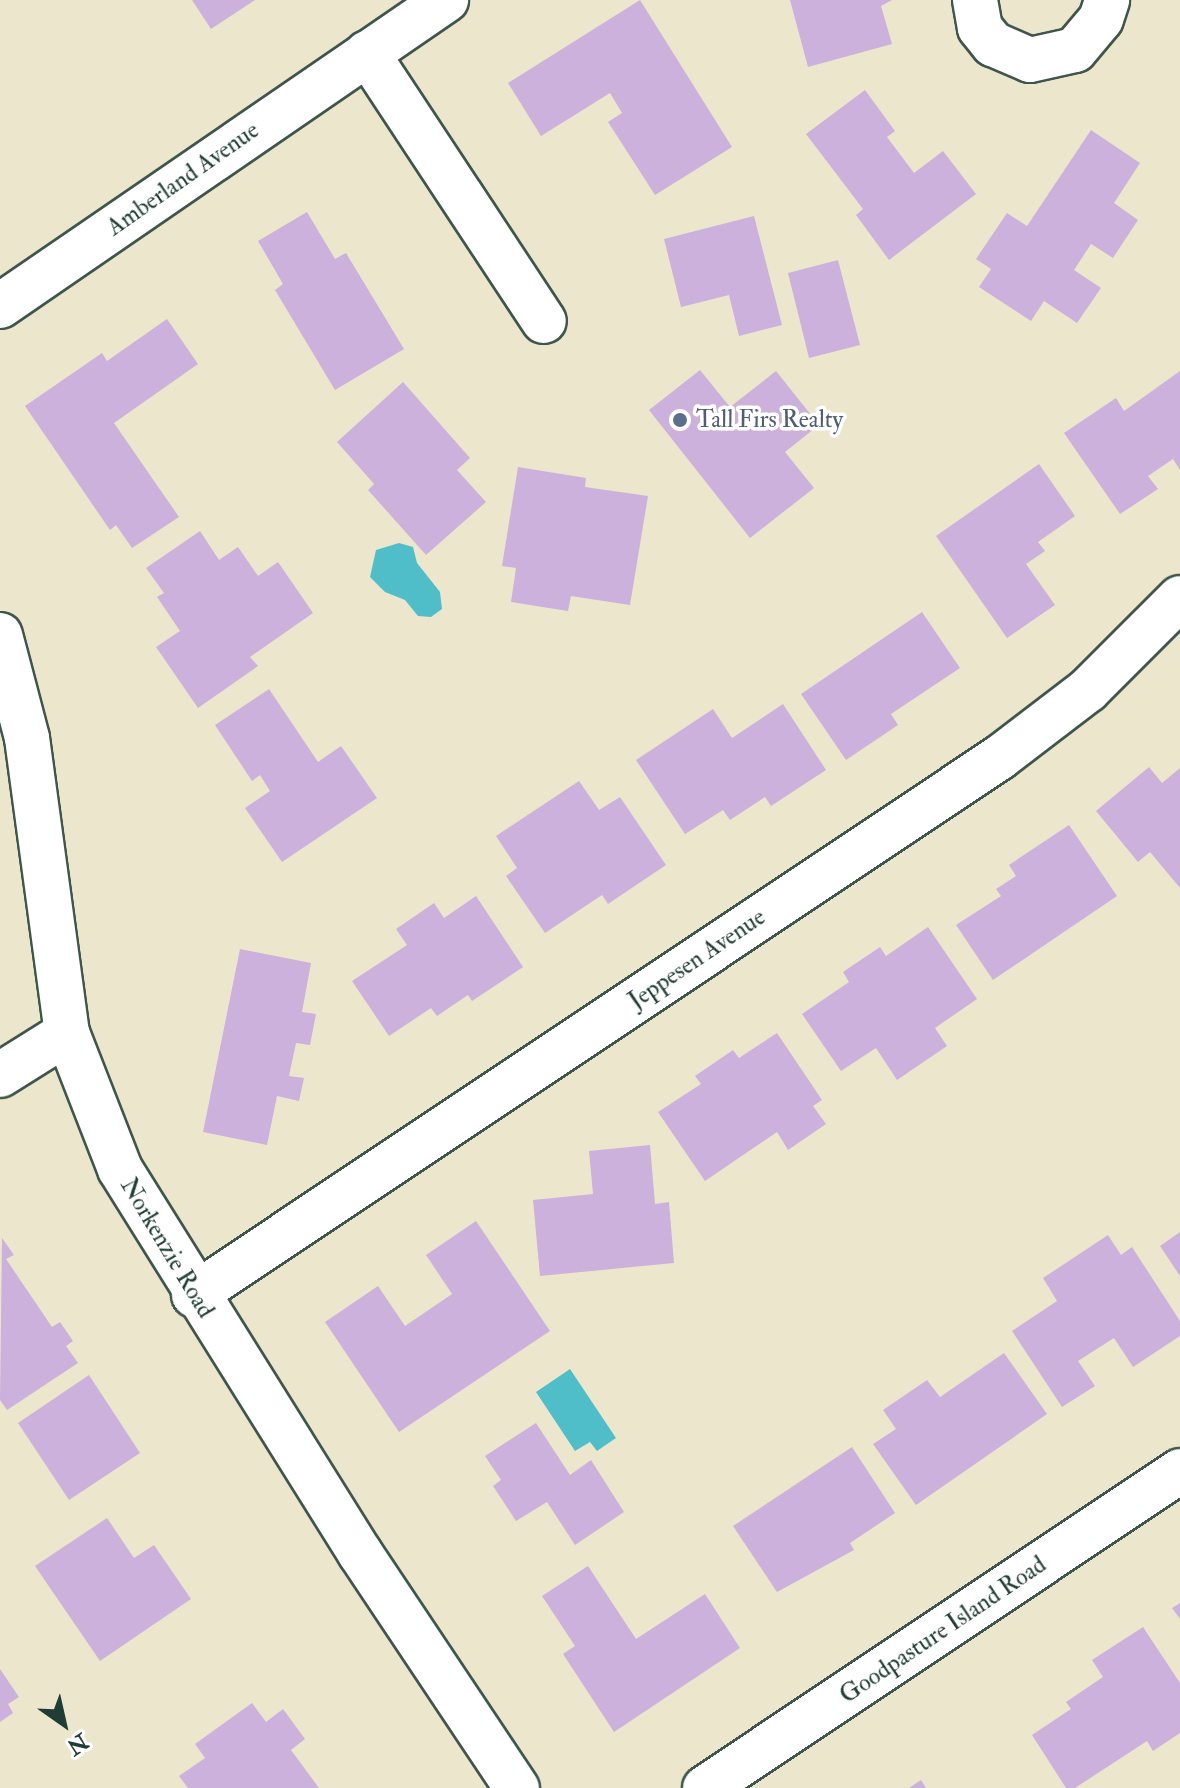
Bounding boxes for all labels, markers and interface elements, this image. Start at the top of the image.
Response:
street label: Amberland Avenue [101,116,265,242]
place label: Tall Firs Realty [696,406,843,434]
marker: Tall Firs Realty [671,411,689,429]
street label: Jeppesen Avenue [623,903,771,1015]
street label: Norkenzie Road [114,1173,220,1323]
street label: Goodpasture Island Road [834,1550,1052,1710]
north arrow [24,1684,104,1764]
text: N [61,1727,93,1761]

